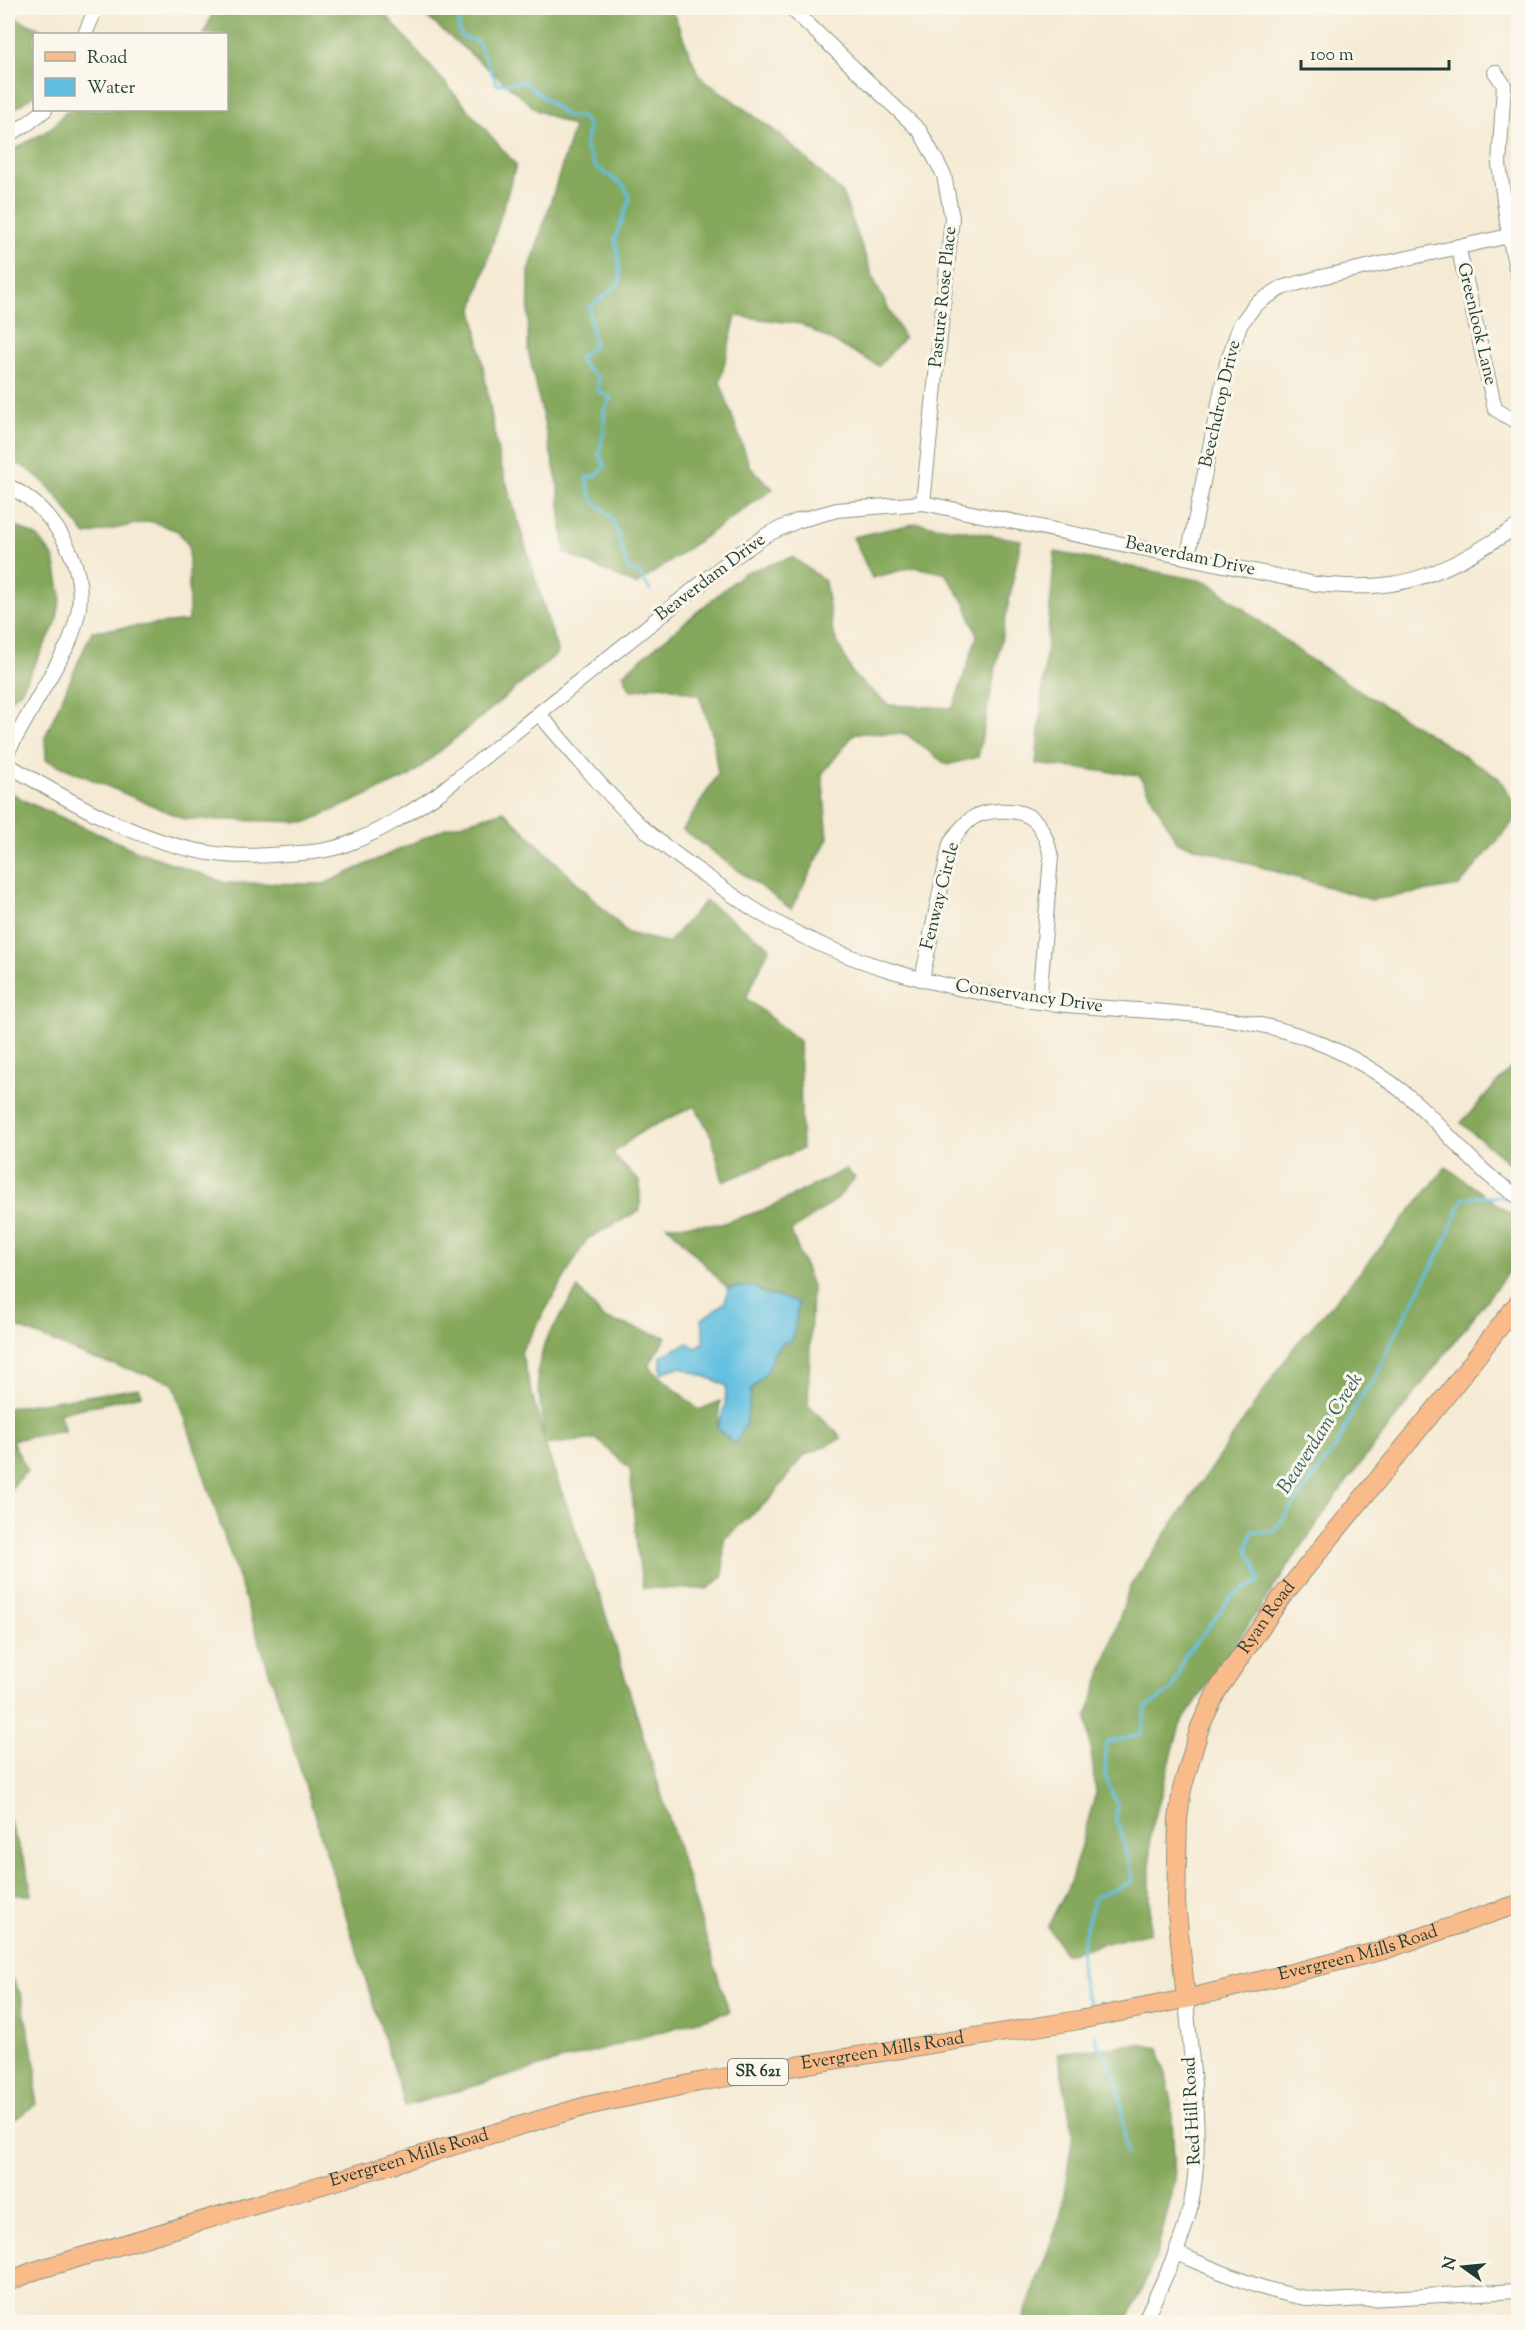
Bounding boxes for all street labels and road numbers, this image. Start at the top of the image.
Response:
street label: Pasture Rose Place [924,225,964,369]
street label: Greenlook Lane [1449,260,1503,388]
street label: Beechdrop Drive [1194,338,1248,470]
street label: Beaverdam Drive [650,528,772,628]
street label: Beaverdam Drive [1123,531,1257,583]
street label: Fenway Circle [915,840,967,952]
street label: Conservancy Drive [954,974,1104,1020]
street label: Ryan Road [1233,1576,1302,1660]
street label: Evergreen Mills Road [1276,1919,1442,1989]
street label: Evergreen Mills Road [799,2026,966,2078]
street label: Red Hill Road [1177,2056,1209,2166]
road number: SR 621 [728,2059,788,2085]
street label: Evergreen Mills Road [327,2123,492,2195]

